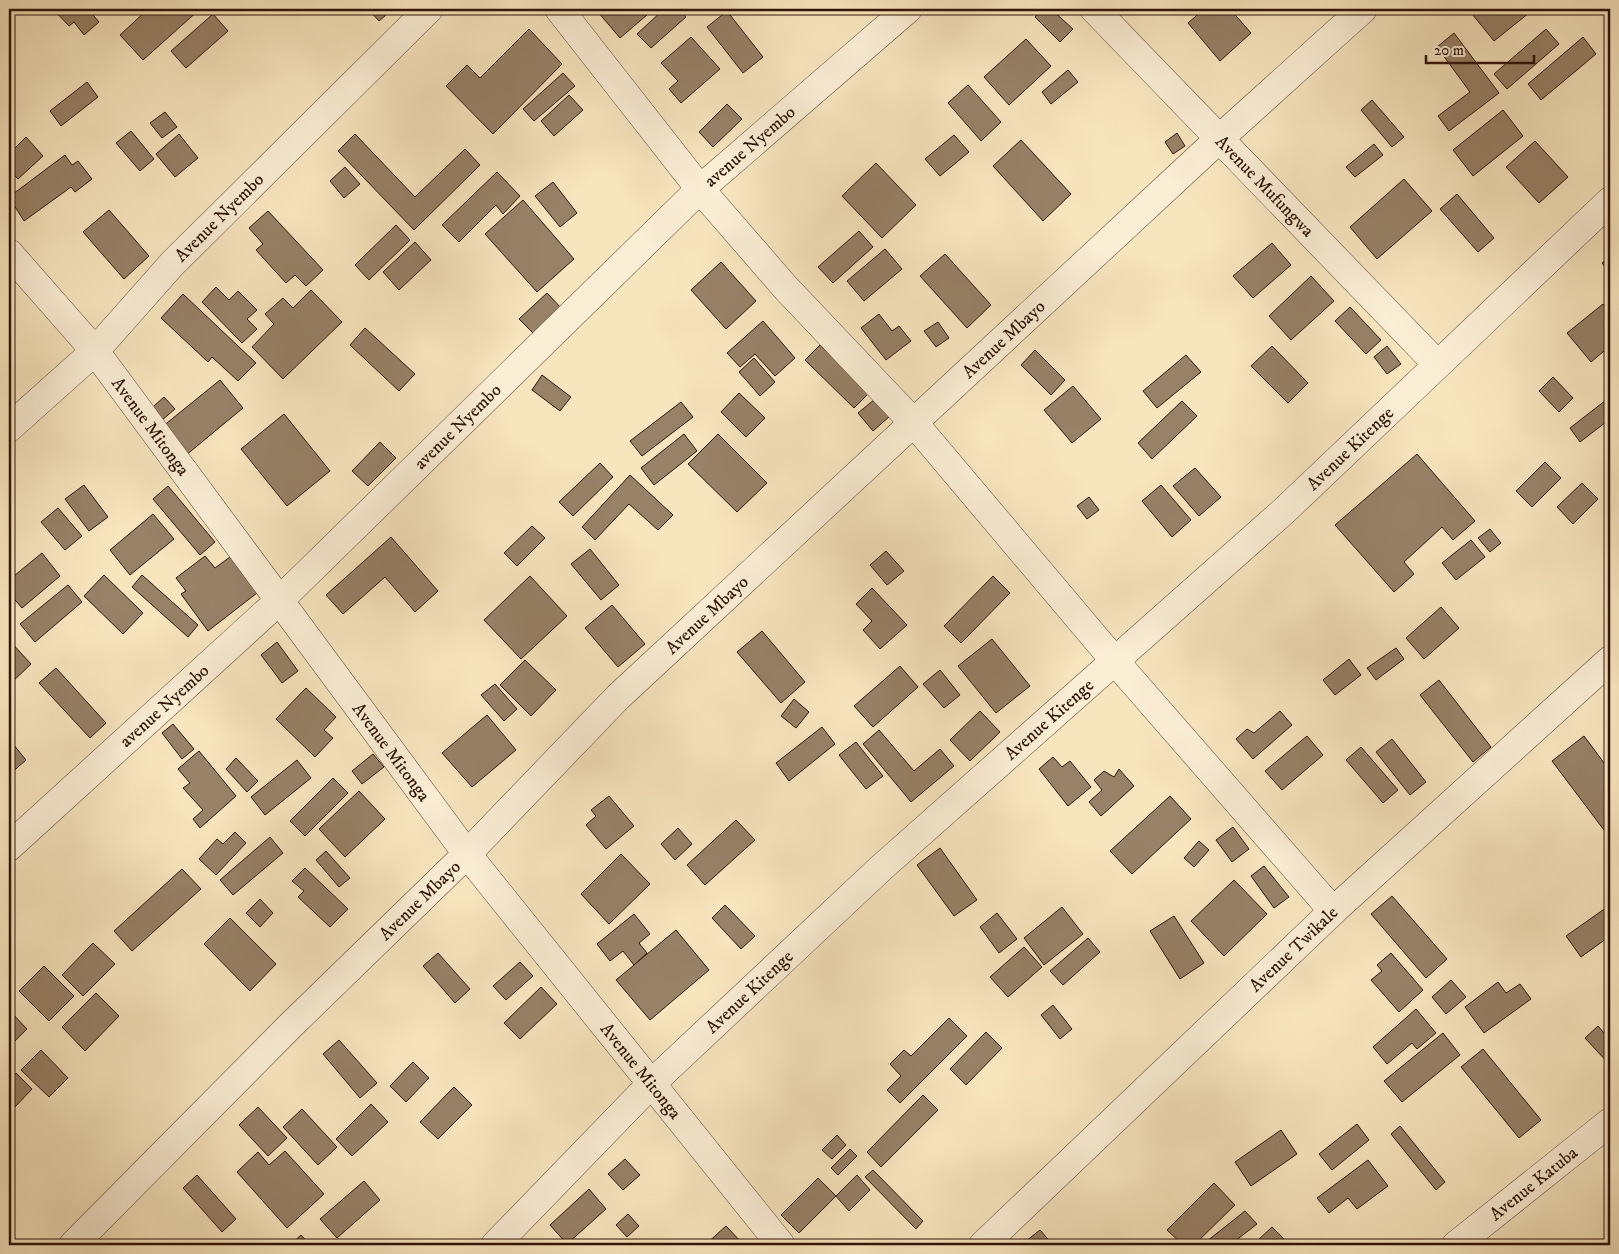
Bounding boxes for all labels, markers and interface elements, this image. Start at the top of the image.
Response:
scale bar [1426,32,1534,64]
text: 20 m [1434,41,1464,60]
street label: avenue Nyembo [700,101,801,192]
street label: Avenue Mufungwa [1210,131,1319,242]
street label: Avenue Nyembo [171,169,269,267]
street label: Avenue Mbayo [958,296,1051,384]
street label: Avenue Mitonga [106,373,194,481]
street label: avenue Nyembo [410,379,507,475]
street label: Avenue Kitenge [1302,403,1399,496]
street label: Avenue Mbayo [661,571,754,659]
street label: avenue Nyembo [116,660,214,753]
street label: Avenue Kitenge [1000,675,1099,765]
street label: Avenue Mitonga [347,699,435,806]
street label: Avenue Mbayo [375,856,466,945]
street label: Avenue Twikale [1245,902,1343,997]
street label: Avenue Kitenge [702,946,798,1039]
street label: Avenue Mitonga [595,1019,686,1124]
street label: Avenue Katuba [1485,1142,1583,1226]

